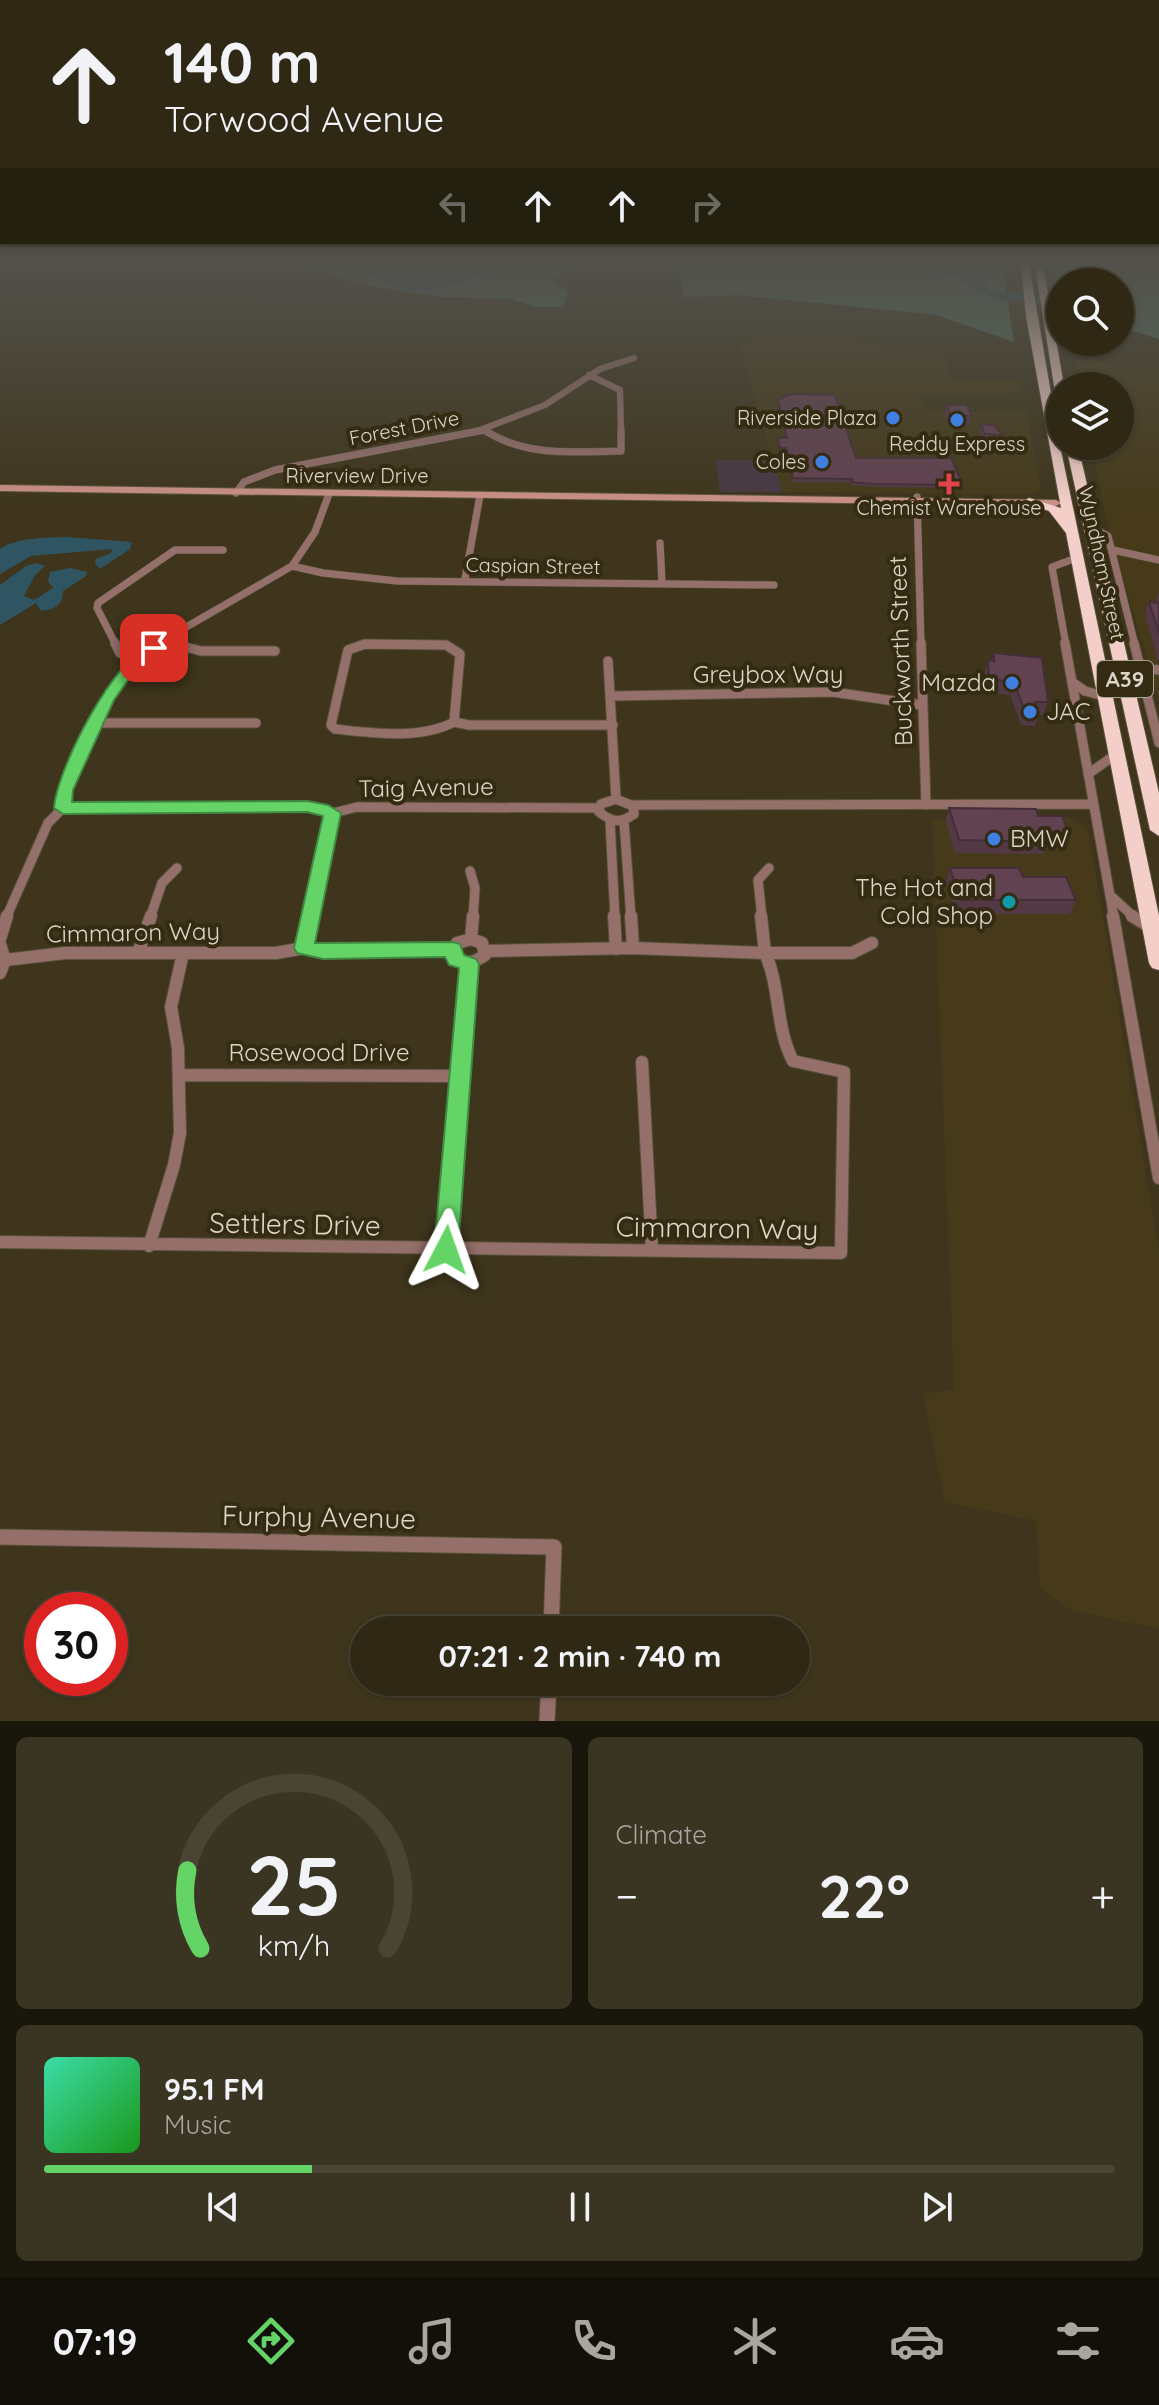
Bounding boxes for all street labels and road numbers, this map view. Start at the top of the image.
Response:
street label: Forest Drive [347,405,461,450]
street label: Riverview Drive [286,463,428,488]
street label: Wyndham Street [1074,484,1131,642]
street label: Caspian Street [465,552,601,579]
street label: Buckworth Street [882,555,918,747]
street label: Greybox Way [693,659,843,689]
road number: A39 [1097,661,1153,697]
street label: Taig Avenue [358,771,494,803]
street label: Cimmaron Way [46,915,220,949]
street label: Rosewood Drive [228,1037,410,1067]
street label: Settlers Drive [209,1205,381,1242]
street label: Cimmaron Way [615,1208,819,1247]
street label: Furphy Avenue [222,1497,416,1536]

